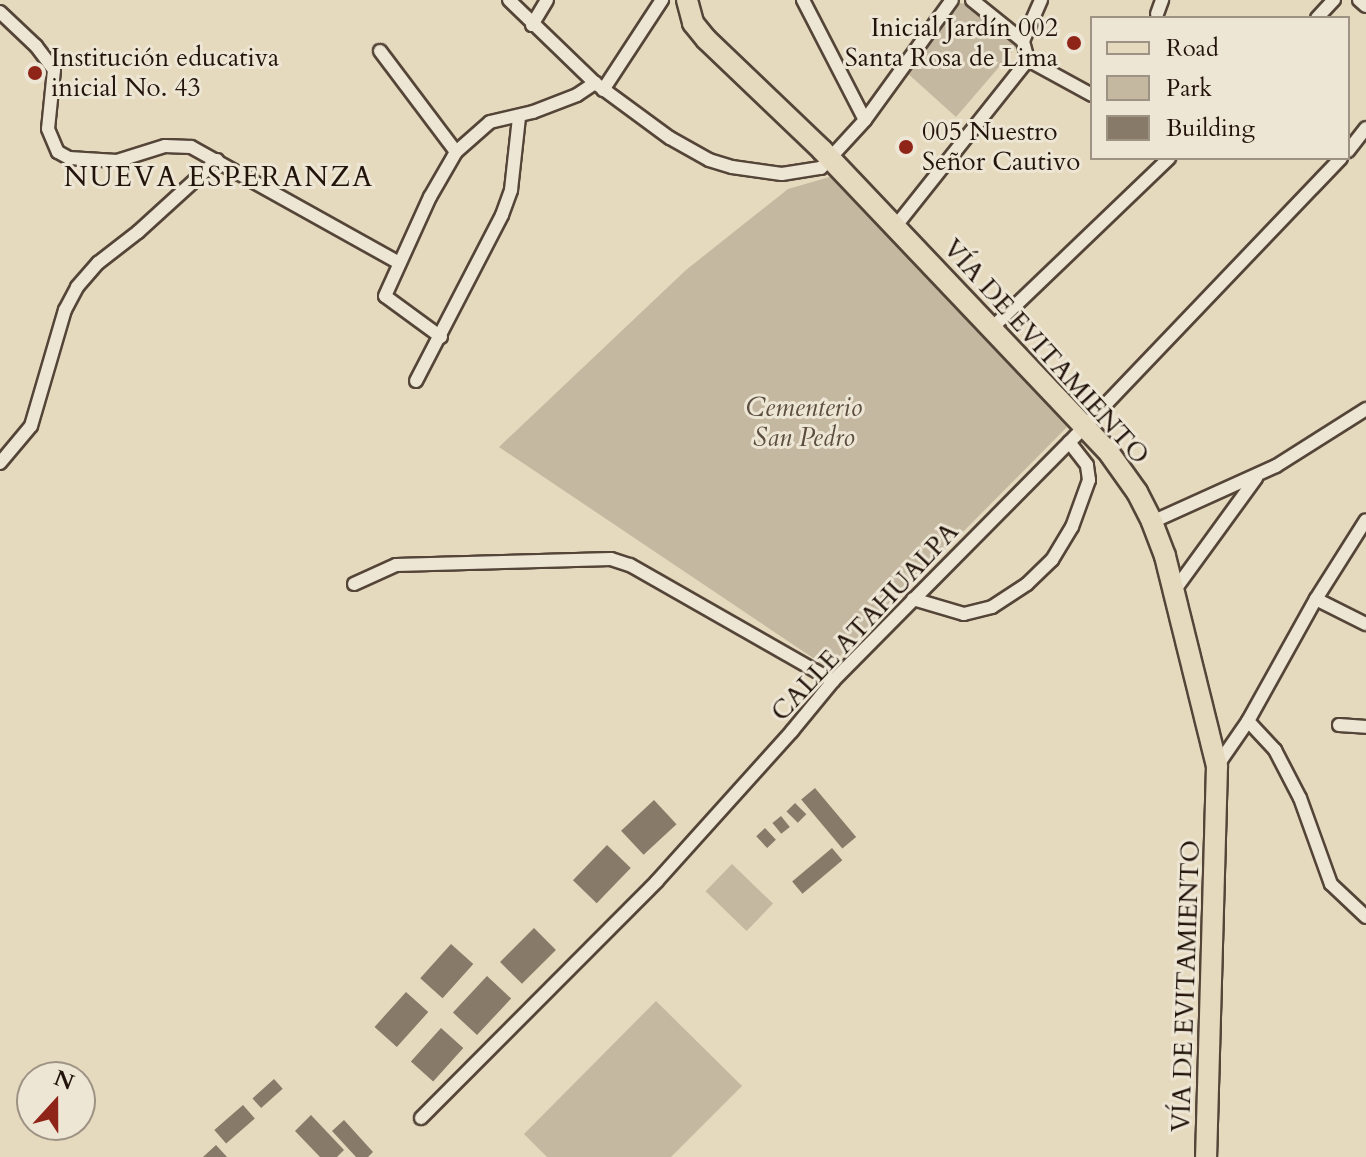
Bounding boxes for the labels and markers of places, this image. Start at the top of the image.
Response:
place label: Inicial Jardín 002 Santa Rosa de Lima [845,12,1058,74]
marker: Inicial Jardín 002 Santa Rosa de Lima [1065,34,1083,52]
place label: Institución educativa inicial No. 43 [51,42,279,104]
marker: Institución educativa inicial No. 43 [26,64,44,82]
place label: 005 Nuestro Señor Cautivo [922,116,1080,178]
marker: 005 Nuestro Señor Cautivo [897,138,915,156]

